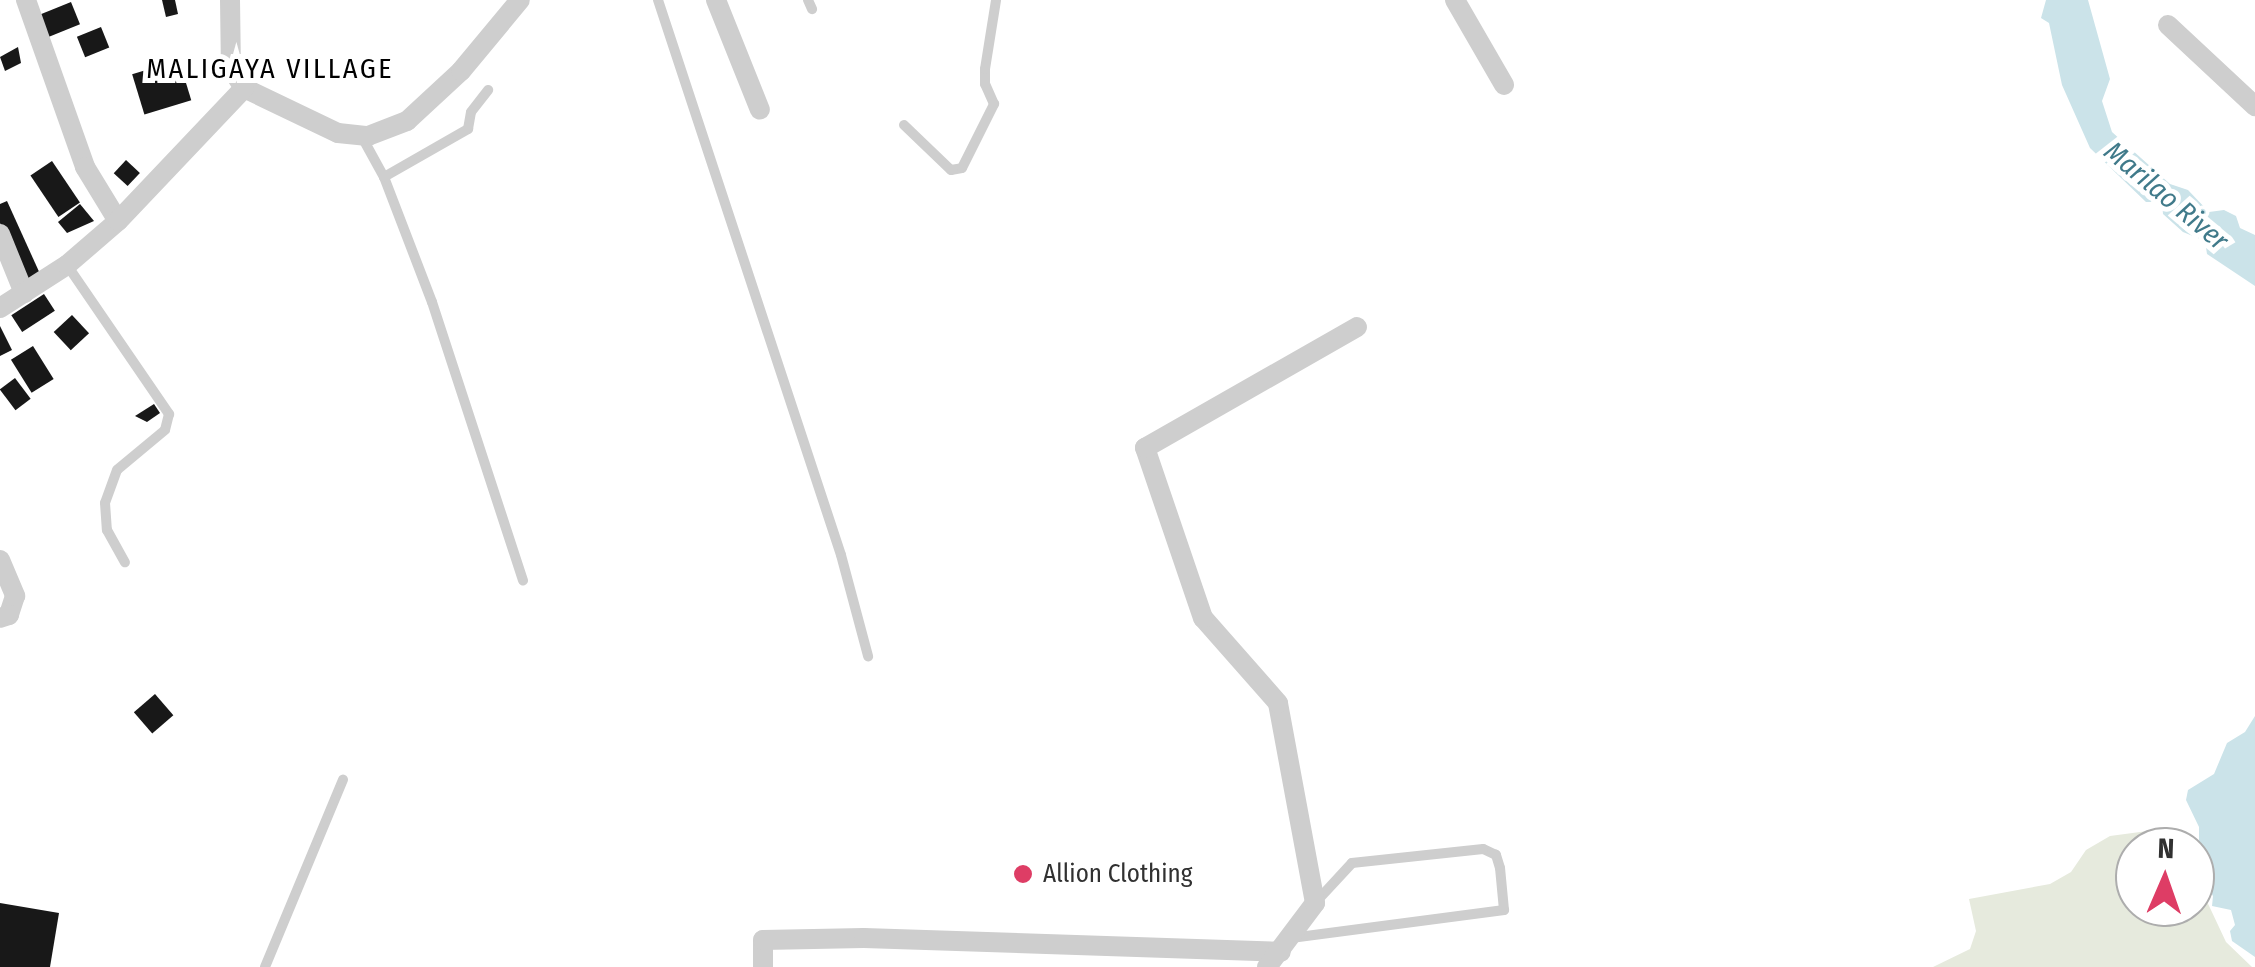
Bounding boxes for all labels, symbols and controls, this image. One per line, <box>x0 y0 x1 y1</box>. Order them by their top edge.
district label: MALIGAYA VILLAGE <box>146 52 394 86</box>
water label: Marilao River <box>2097 134 2235 258</box>
north arrow <box>2115 827 2215 927</box>
text: N <box>2157 832 2175 865</box>
place label: Allion Clothing <box>1043 859 1192 889</box>
marker: Allion Clothing <box>1012 863 1034 885</box>

